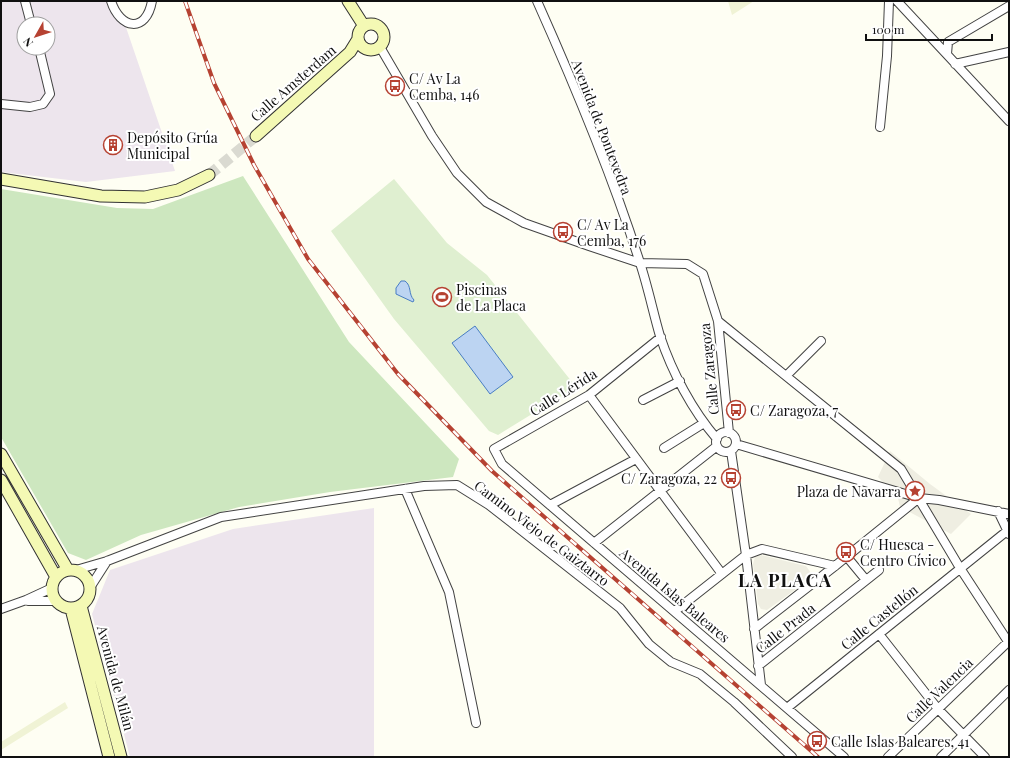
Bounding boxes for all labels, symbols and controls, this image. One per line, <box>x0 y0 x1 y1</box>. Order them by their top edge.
north arrow <box>16 16 56 56</box>
scale bar <box>866 16 992 42</box>
text: 100 m <box>872 21 905 37</box>
text: N <box>19 35 36 50</box>
street label: Calle Amsterdam <box>246 40 340 125</box>
street label: Avenida de Pontevedra <box>567 56 637 197</box>
place label: C/ Av La Cemba, 146 <box>409 69 479 104</box>
bus stop icon: C/ Av La Cemba, 146 <box>384 75 406 97</box>
place label: Depósito Grúa Municipal <box>127 128 218 163</box>
building icon: Depósito Grúa Municipal <box>102 134 124 156</box>
place label: C/ Av La Cemba, 176 <box>577 215 646 250</box>
bus stop icon: C/ Av La Cemba, 176 <box>552 221 574 243</box>
place label: Piscinas de La Placa <box>456 280 526 315</box>
sports icon: Piscinas de La Placa <box>431 286 453 308</box>
street label: Calle Zaragoza <box>695 322 723 416</box>
street label: Calle Lérida <box>526 364 600 420</box>
bus stop icon: C/ Zaragoza, 7 <box>725 399 747 421</box>
place label: C/ Zaragoza, 7 <box>750 401 839 420</box>
bus stop icon: C/ Zaragoza, 22 <box>720 467 742 489</box>
place label: C/ Zaragoza, 22 <box>621 469 717 488</box>
street label: Camino Viejo de Gaiztarro <box>471 476 614 590</box>
place icon: Plaza de Navarra <box>904 480 926 502</box>
place label: Plaza de Navarra <box>797 482 901 501</box>
place label: C/ Huesca - Centro Cívico <box>860 535 947 570</box>
bus stop icon: C/ Huesca - Centro Cívico <box>835 541 857 563</box>
street label: Avenida Islas Baleares <box>615 543 734 647</box>
district label: LA PLACA <box>738 568 832 592</box>
street label: Calle Castellón <box>837 580 922 654</box>
street label: Calle Prada <box>751 598 819 658</box>
street label: Avenida de Milán <box>93 622 139 733</box>
street label: Calle Valencia <box>901 653 977 727</box>
bus stop icon: Calle Islas Baleares, 41 <box>806 730 828 752</box>
place label: Calle Islas Baleares, 41 <box>831 732 970 751</box>

